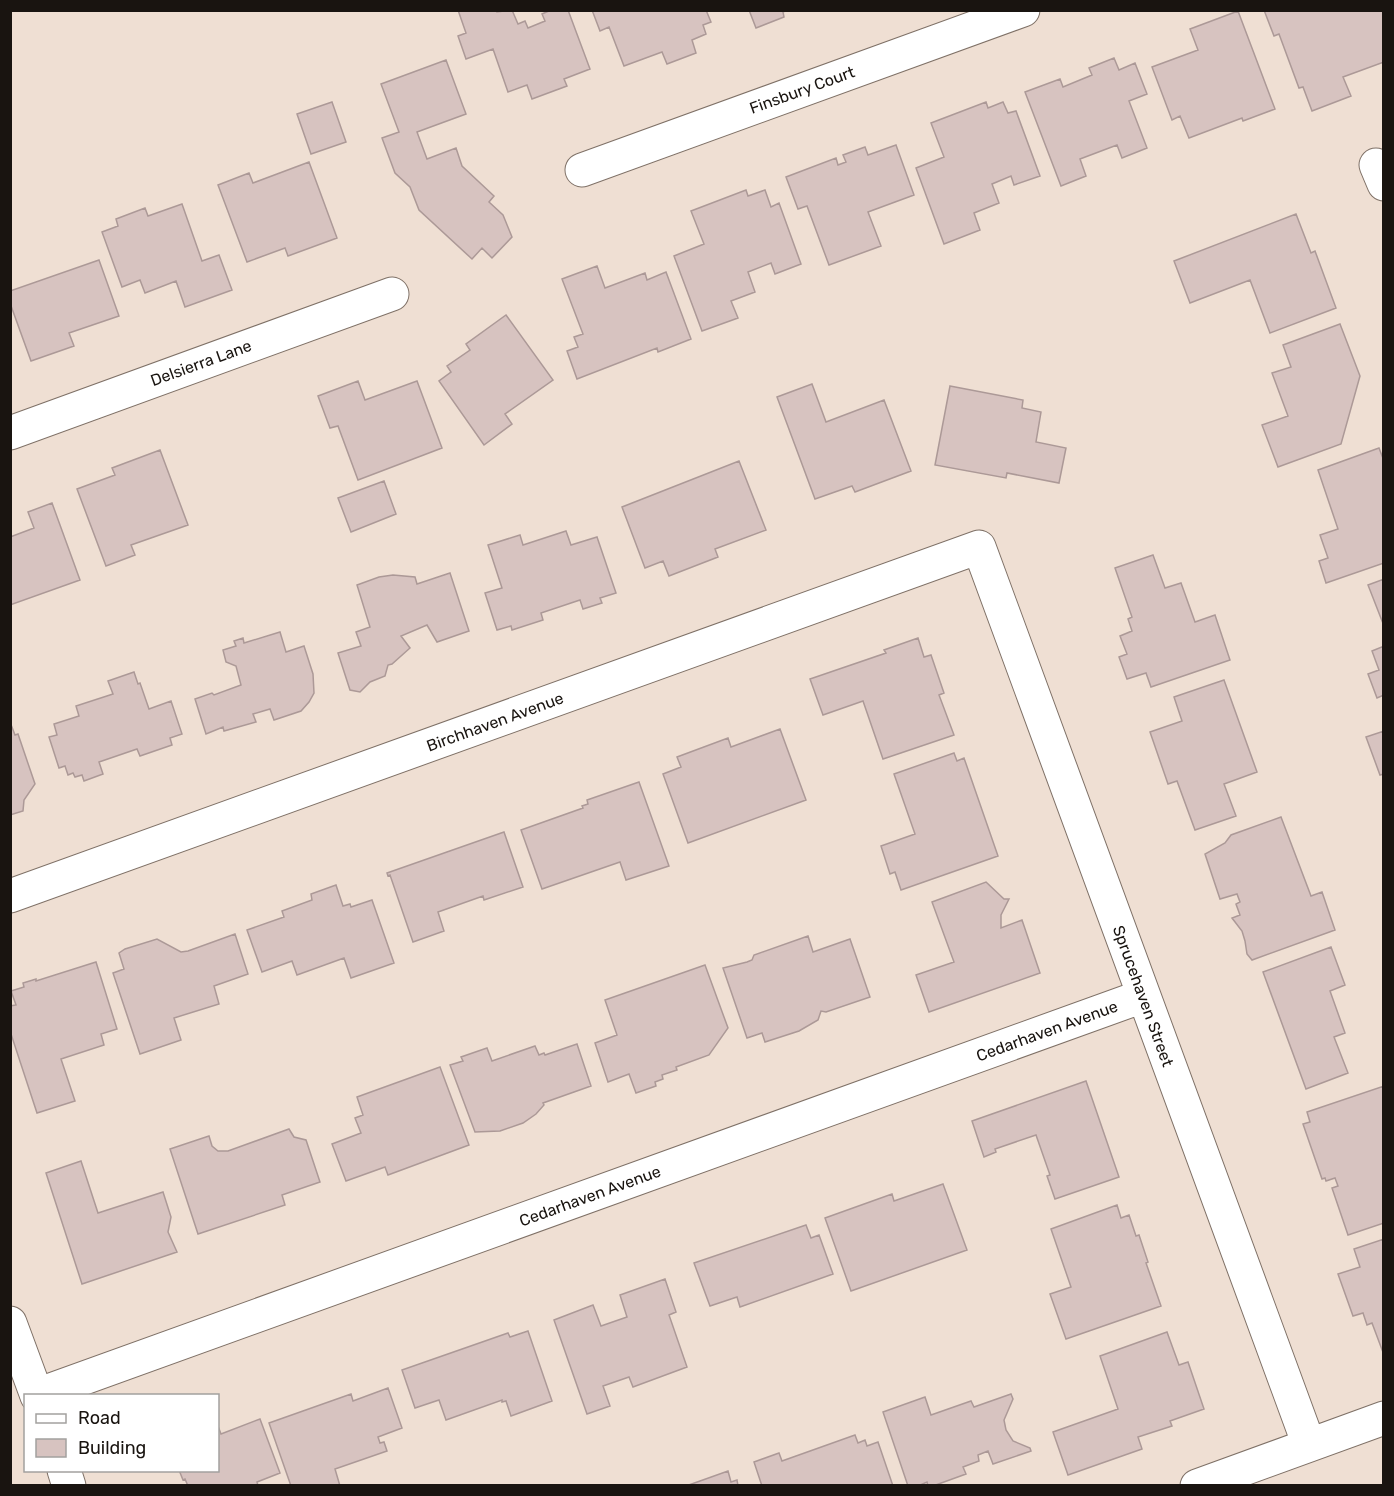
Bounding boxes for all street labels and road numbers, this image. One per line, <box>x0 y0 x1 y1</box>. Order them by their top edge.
street label: Finsbury Court <box>747 62 857 118</box>
street label: Delsierra Lane <box>148 336 254 390</box>
street label: Birchhaven Avenue <box>424 688 566 756</box>
street label: Sprucehaven Street <box>1109 923 1177 1069</box>
street label: Cedarhaven Avenue <box>974 997 1120 1065</box>
street label: Cedarhaven Avenue <box>517 1162 663 1230</box>

